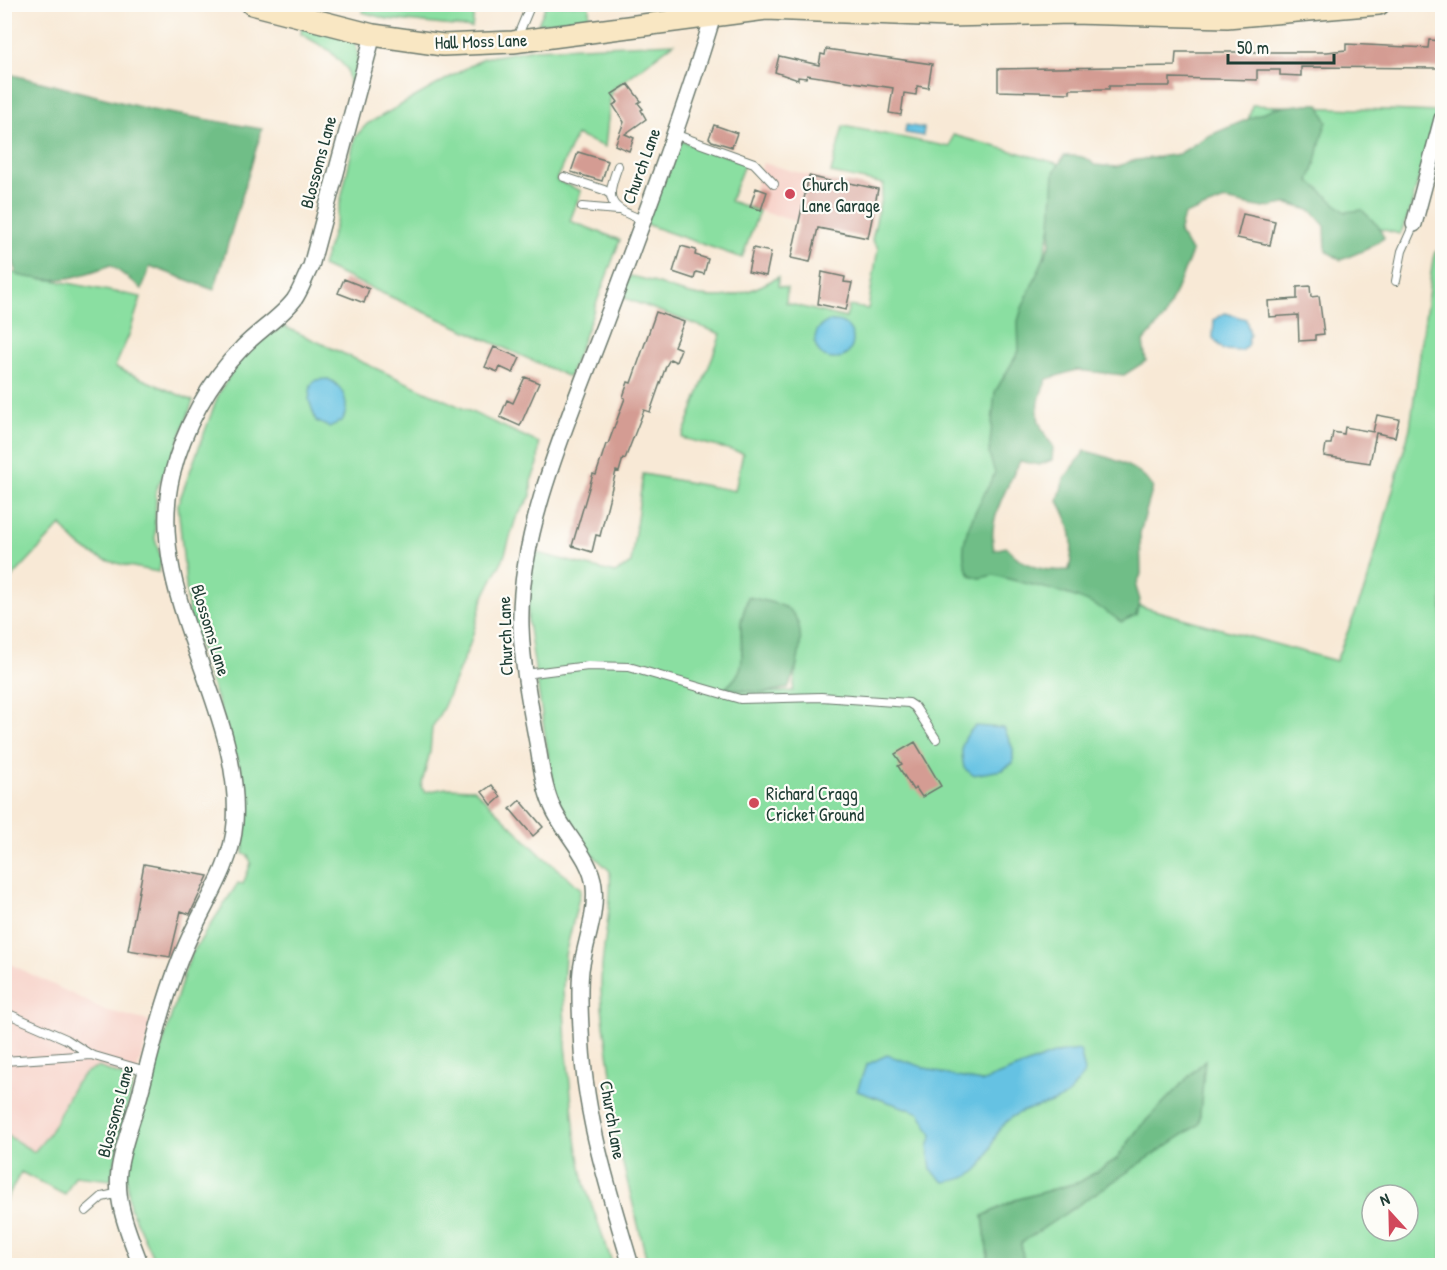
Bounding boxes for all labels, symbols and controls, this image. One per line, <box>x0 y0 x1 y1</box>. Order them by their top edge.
street label: Hall Moss Lane <box>434 27 528 55</box>
scale bar <box>1228 27 1334 65</box>
text: 50 m <box>1237 35 1269 60</box>
street label: Blossoms Lane <box>294 113 342 211</box>
street label: Church Lane <box>616 124 666 208</box>
place label: Church Lane Garage <box>802 172 880 218</box>
marker: Church Lane Garage <box>783 187 797 201</box>
street label: Blossoms Lane <box>185 581 237 679</box>
street label: Church Lane <box>491 596 519 676</box>
place label: Richard Cragg Cricket Ground <box>766 781 864 827</box>
marker: Richard Cragg Cricket Ground <box>747 796 761 810</box>
street label: Blossoms Lane <box>91 1062 139 1160</box>
street label: Church Lane <box>594 1079 632 1161</box>
north arrow <box>1360 1183 1420 1243</box>
text: N <box>1376 1187 1393 1211</box>

